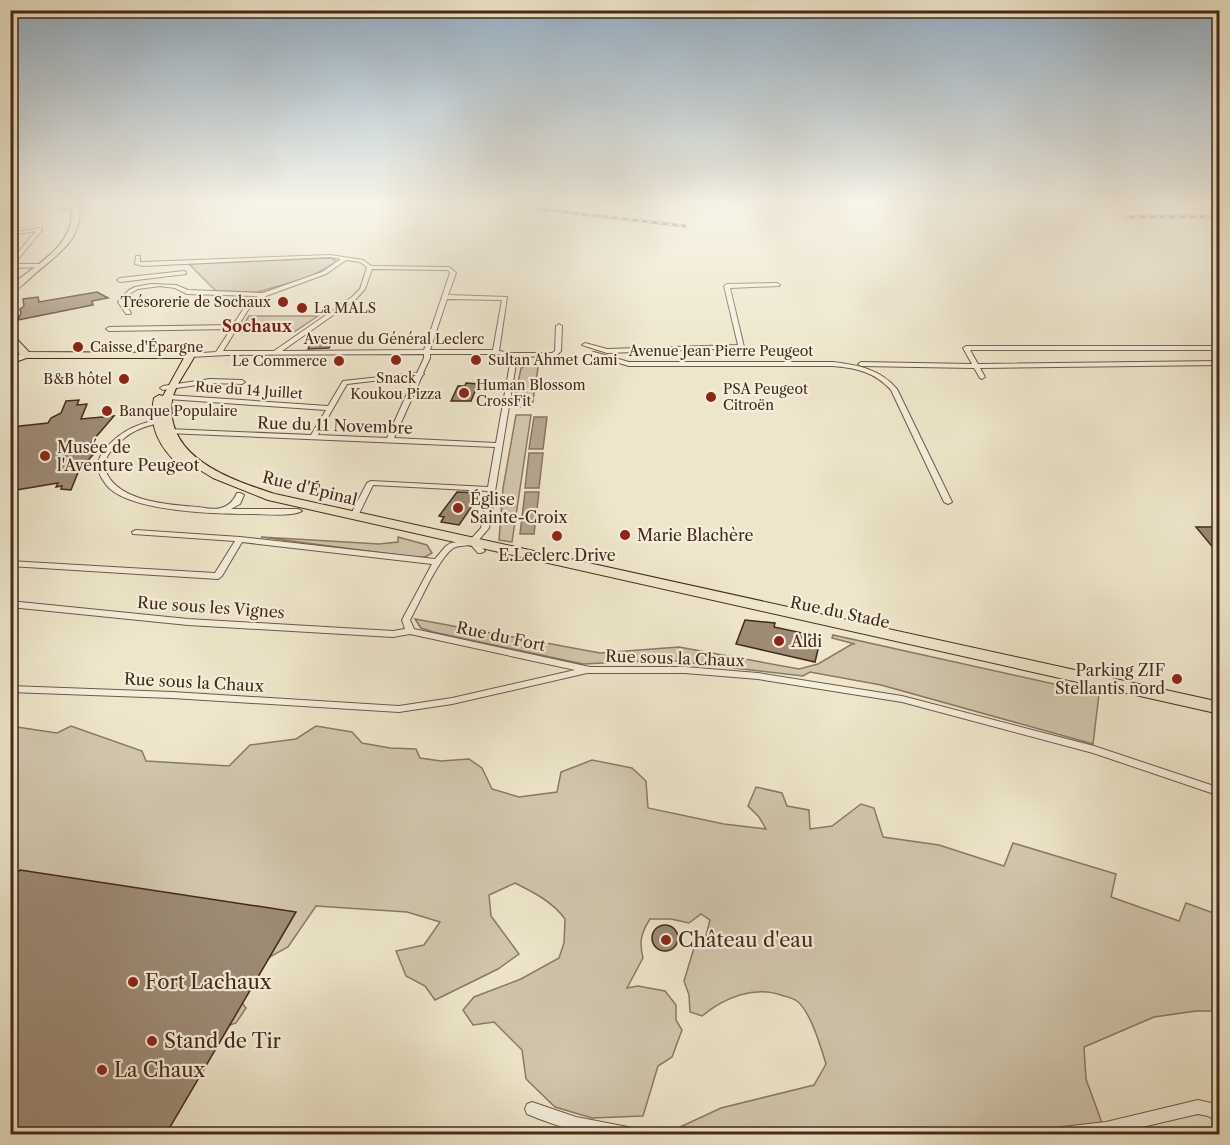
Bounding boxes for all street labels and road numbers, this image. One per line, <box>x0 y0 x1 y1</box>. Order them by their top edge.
street label: Avenue du Général Leclerc <box>303 330 484 348</box>
street label: Avenue Jean Pierre Peugeot <box>628 342 813 360</box>
street label: Rue du 14 Juillet <box>195 377 303 403</box>
street label: Rue du 11 Novembre <box>257 412 413 438</box>
street label: Rue d'Épinal <box>261 467 360 509</box>
street label: Rue sous les Vignes <box>137 592 285 622</box>
street label: Rue du Stade <box>789 592 892 632</box>
street label: Rue du Fort <box>455 617 548 655</box>
street label: Rue sous la Chaux <box>605 646 746 670</box>
street label: Rue sous la Chaux <box>124 668 265 696</box>

